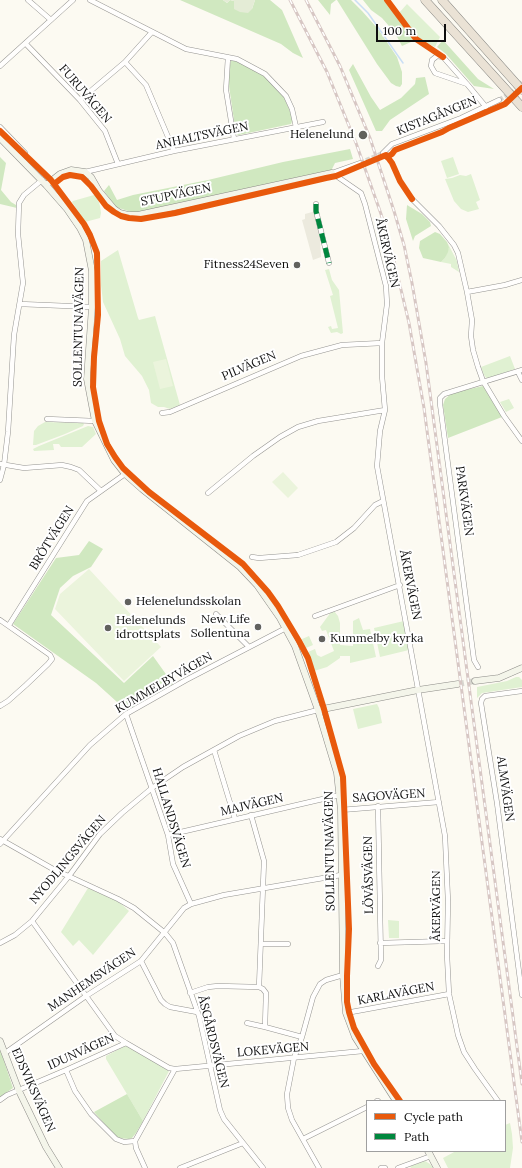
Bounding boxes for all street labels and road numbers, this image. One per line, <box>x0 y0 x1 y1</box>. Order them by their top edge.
street label: FURUVÄGEN <box>56 62 114 126</box>
street label: KISTAGÅNGEN <box>395 93 479 139</box>
street label: ANHALTSVÄGEN <box>154 119 250 153</box>
street label: STUPVÄGEN <box>140 181 212 209</box>
street label: ÅKERVÄGEN <box>372 217 402 289</box>
street label: SOLLENTUNAVÄGEN <box>71 267 87 387</box>
street label: PILVÄGEN <box>220 348 278 384</box>
street label: PARKVÄGEN <box>452 465 476 537</box>
street label: BRÖTVÄGEN <box>27 503 77 573</box>
street label: ÅKERVÄGEN <box>396 549 424 621</box>
street label: KUMMELBYVÄGEN <box>113 649 215 717</box>
street label: ALMVÄGEN <box>493 755 517 823</box>
street label: HALLANDSVÄGEN <box>149 766 193 870</box>
street label: SAGOVÄGEN <box>352 786 426 806</box>
street label: MAJVÄGEN <box>219 791 285 819</box>
street label: SOLLENTUNAVÄGEN <box>322 791 338 911</box>
street label: NYODLINGSVÄGEN <box>27 813 109 907</box>
street label: LÖVÅSVÄGEN <box>361 836 377 914</box>
street label: ÅKERVÄGEN <box>430 870 444 942</box>
street label: MANHEMSVÄGEN <box>45 945 139 1015</box>
street label: KARLAVÄGEN <box>356 979 436 1009</box>
street label: ÅSGÅRDSVÄGEN <box>195 994 231 1090</box>
street label: IDUNVÄGEN <box>45 1031 117 1073</box>
street label: LOKEVÄGEN <box>236 1040 310 1060</box>
street label: EDSVIKSVÄGEN <box>8 1046 58 1134</box>

